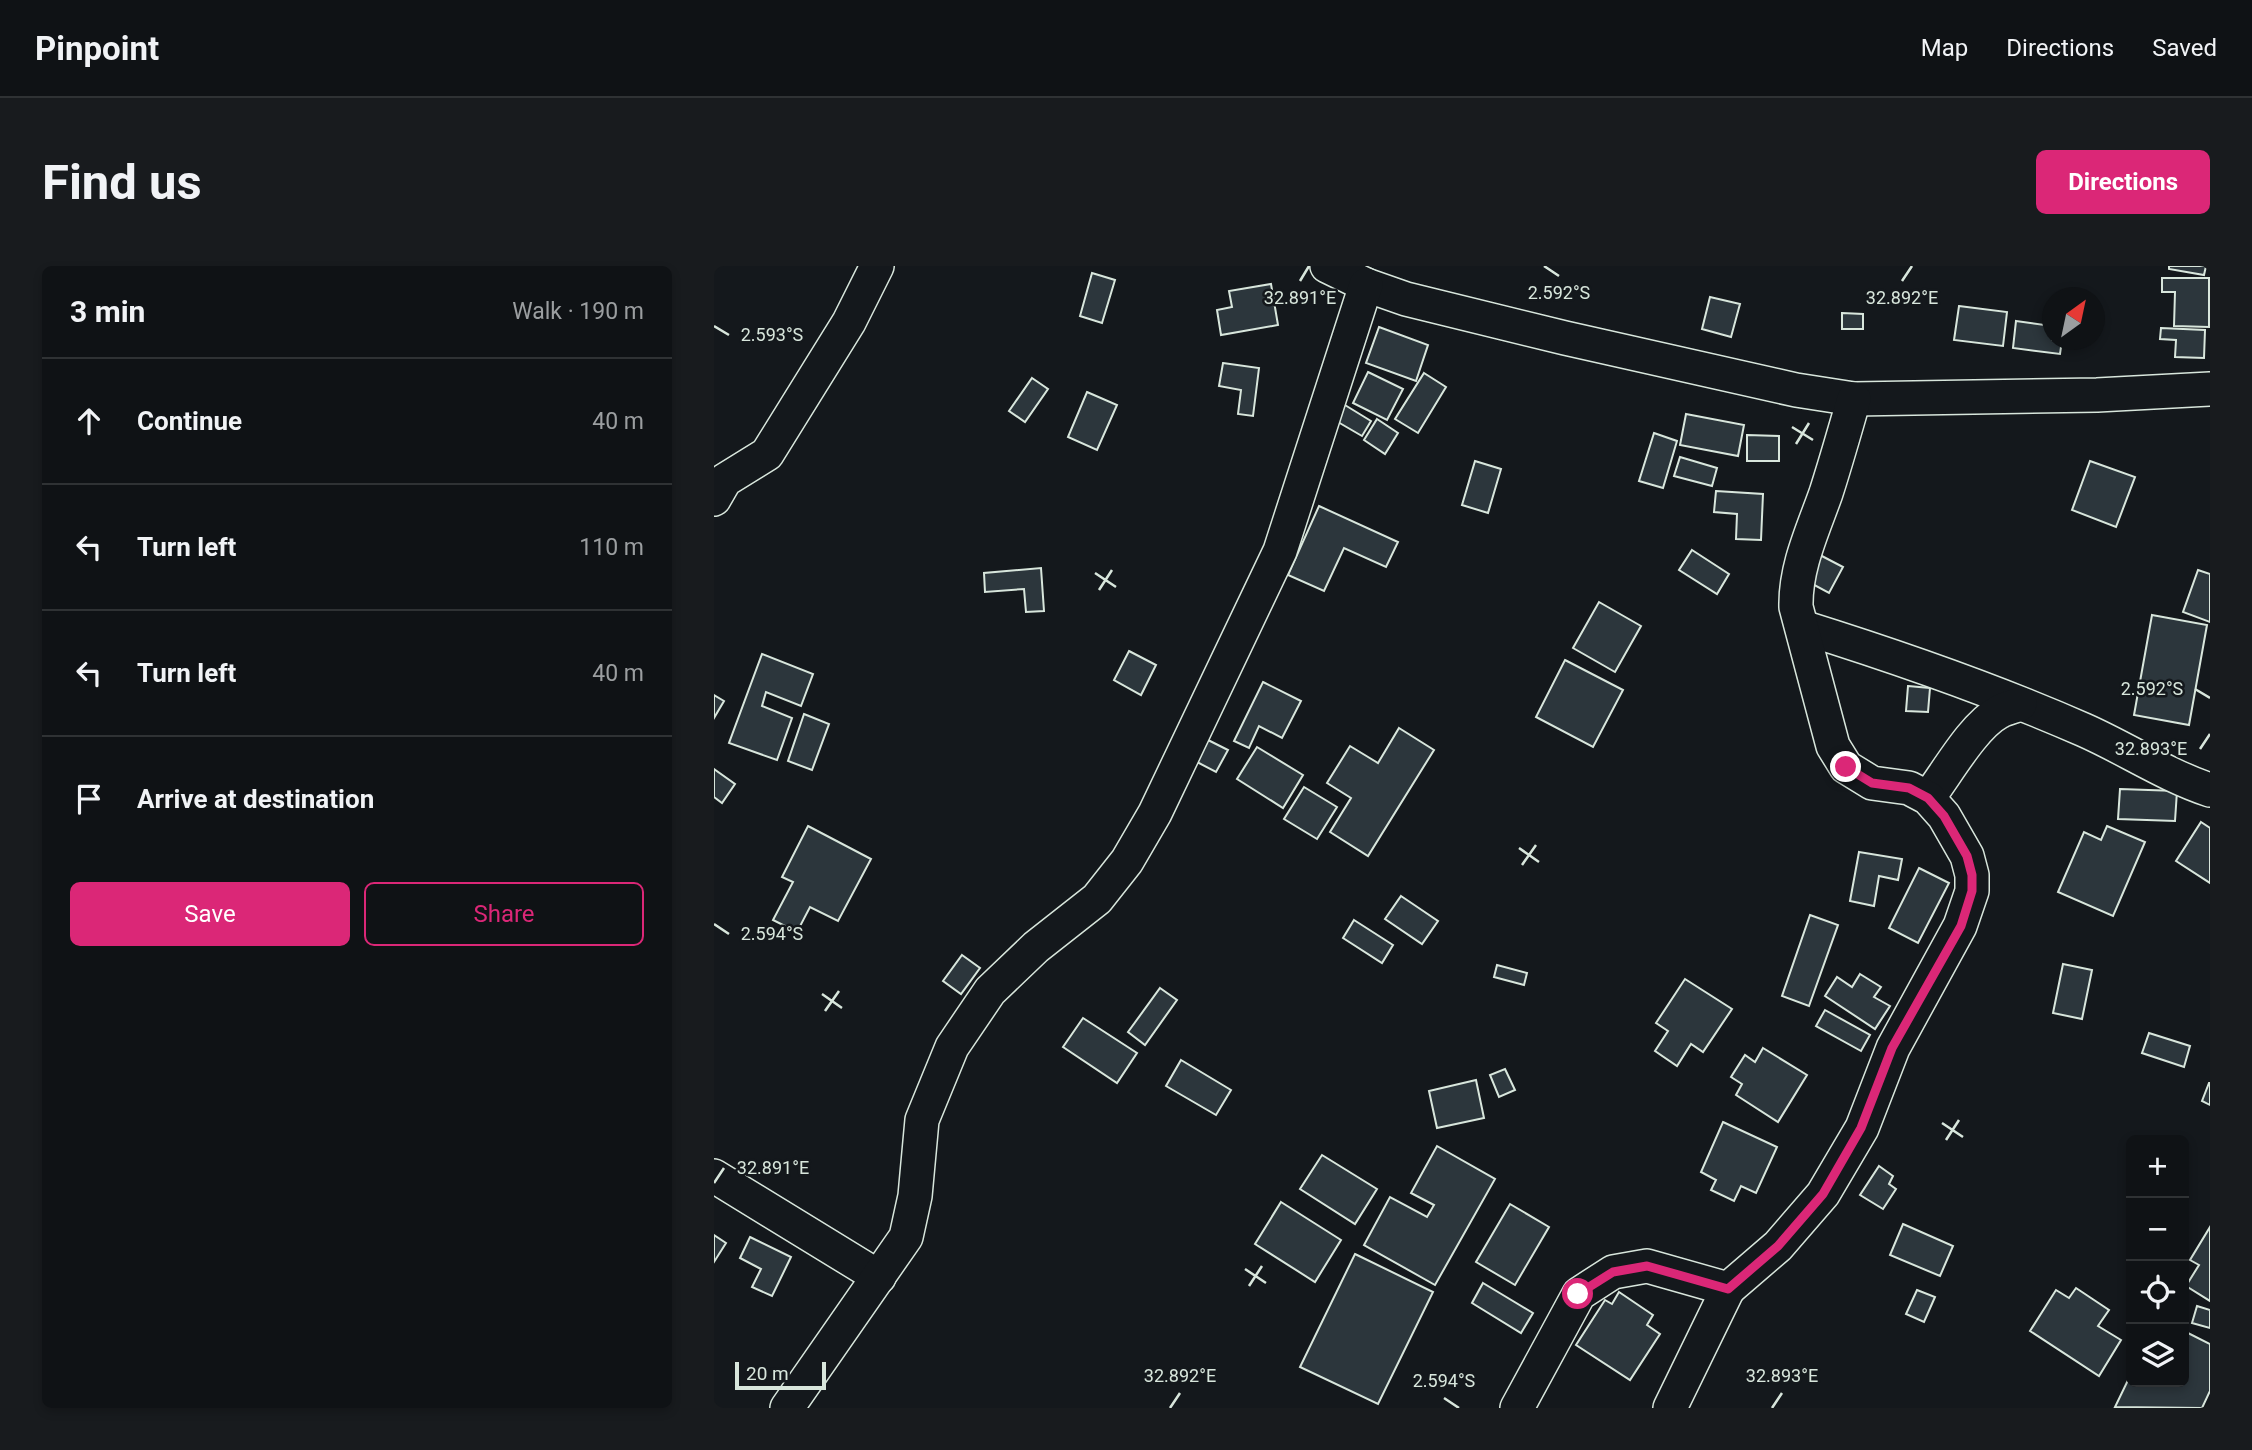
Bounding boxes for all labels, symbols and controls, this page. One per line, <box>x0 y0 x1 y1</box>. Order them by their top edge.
text: Pinpoint <box>35 29 159 68</box>
text: Map <box>1921 34 1968 62</box>
text: Directions <box>2006 34 2114 62</box>
text: Saved <box>2152 34 2217 62</box>
button: Directions <box>2036 150 2210 214</box>
text: Find us <box>42 154 202 211</box>
text: 2.592°S <box>1528 282 1591 303</box>
text: 32.891°E <box>1264 287 1336 308</box>
text: 32.892°E <box>1866 287 1938 308</box>
north arrow <box>2042 287 2105 350</box>
text: 3 min <box>70 294 145 329</box>
text: Walk · 190 m <box>512 298 644 325</box>
text: 2.593°S <box>741 324 804 345</box>
icon: ahead <box>70 402 108 440</box>
text: Continue <box>137 406 242 436</box>
text: 40 m <box>592 408 644 435</box>
icon: left <box>70 528 108 566</box>
text: Turn left <box>137 532 236 562</box>
text: 110 m <box>579 534 644 561</box>
icon: left <box>70 654 108 692</box>
text: Turn left <box>137 658 236 688</box>
text: 40 m <box>592 660 644 687</box>
text: 2.592°S <box>2121 678 2184 699</box>
text: 32.893°E <box>2115 738 2187 759</box>
route end <box>1830 751 1861 782</box>
icon: arrive <box>70 780 108 818</box>
text: Arrive at destination <box>137 784 374 814</box>
button: Save <box>70 882 350 946</box>
button: Share <box>364 882 644 946</box>
text: 2.594°S <box>741 923 804 944</box>
map controls <box>2126 1135 2189 1387</box>
button: + <box>2126 1135 2189 1198</box>
text: 32.891°E <box>737 1157 809 1178</box>
button: − <box>2126 1198 2189 1261</box>
button: locate <box>2126 1261 2189 1324</box>
route start <box>1562 1278 1593 1309</box>
button: layers <box>2126 1324 2189 1387</box>
scale bar <box>735 1359 826 1391</box>
text: 20 m <box>746 1362 789 1385</box>
text: 32.892°E <box>1144 1365 1216 1386</box>
text: 32.893°E <box>1746 1365 1818 1386</box>
text: 2.594°S <box>1413 1370 1476 1391</box>

